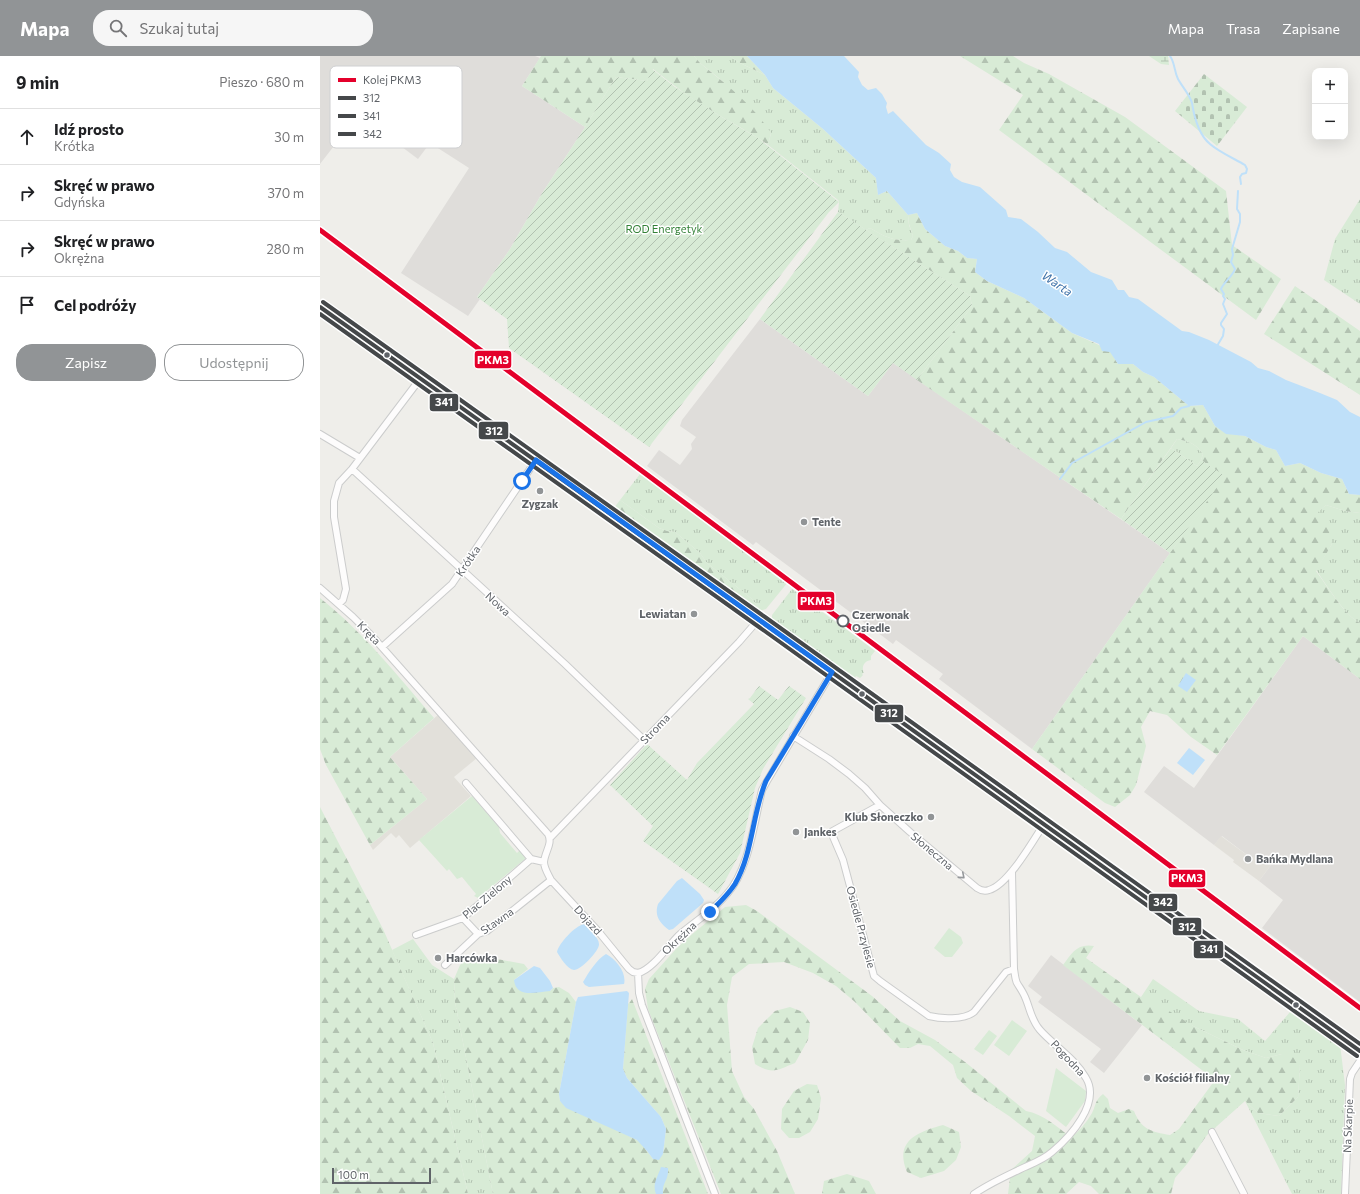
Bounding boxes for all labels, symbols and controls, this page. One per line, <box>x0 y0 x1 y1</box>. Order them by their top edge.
search box <box>93 10 373 46</box>
text: Mapa <box>20 17 69 40</box>
icon: search <box>107 17 129 39</box>
text: Szukaj tutaj <box>139 19 219 37</box>
text: Mapa <box>1168 20 1204 37</box>
text: Trasa <box>1226 20 1260 37</box>
text: Zapisane <box>1282 20 1340 37</box>
legend <box>330 66 462 148</box>
map controls <box>1312 68 1348 140</box>
button: + <box>1312 68 1348 104</box>
text: 9 min <box>16 72 59 93</box>
text: Kolej PKM3 <box>363 73 421 86</box>
text: Pieszo · 680 m <box>219 74 304 90</box>
text: 312 <box>363 91 380 104</box>
button: − <box>1312 104 1348 140</box>
text: 341 <box>363 109 380 122</box>
text: Idź prosto <box>54 120 124 138</box>
icon: ahead <box>16 126 38 148</box>
text: 342 <box>363 127 382 140</box>
text: 30 m <box>274 129 304 145</box>
text: Krótka <box>54 138 95 154</box>
text: Skręć w prawo <box>54 176 155 194</box>
icon: right <box>16 182 38 204</box>
text: 370 m <box>267 185 304 201</box>
text: Gdyńska <box>54 194 105 210</box>
park label: ROD Energetyk <box>625 222 703 235</box>
text: Skręć w prawo <box>54 232 155 250</box>
icon: right <box>16 238 38 260</box>
text: 280 m <box>267 241 304 257</box>
text: Okrężna <box>54 250 104 266</box>
water label: Warta <box>1040 268 1076 298</box>
icon: arrive <box>16 294 38 316</box>
text: Cel podróży <box>54 296 137 314</box>
button: Zapisz <box>16 344 156 381</box>
button: Udostępnij <box>164 344 304 381</box>
unlabelled marker <box>382 350 392 360</box>
line badge: PKM3 <box>474 350 512 369</box>
text: PKM3 <box>477 353 509 366</box>
line badge: 341 <box>429 393 459 412</box>
text: 341 <box>435 395 453 408</box>
line badge: 312 <box>478 421 509 440</box>
text: 312 <box>485 424 503 437</box>
route start <box>513 472 531 490</box>
marker: Zygzak <box>535 486 545 496</box>
place label: Zygzak <box>522 497 559 510</box>
place label: Tente <box>812 515 841 528</box>
marker: Tente <box>799 517 809 527</box>
street label: Krótka <box>453 543 483 579</box>
street label: Nowa <box>483 589 513 618</box>
line badge: PKM3 <box>797 591 835 611</box>
text: PKM3 <box>800 594 832 607</box>
place label: Lewiatan <box>639 607 686 620</box>
place label: Czerwonak Osiedle <box>852 608 910 634</box>
marker: Lewiatan <box>689 609 699 619</box>
marker: Czerwonak Osiedle <box>836 614 850 628</box>
street label: Kręta <box>355 618 384 647</box>
unlabelled marker <box>857 689 867 699</box>
line badge: 312 <box>874 704 904 723</box>
text: 312 <box>880 706 898 719</box>
street label: Stroma <box>637 711 672 746</box>
place label: Klub Słoneczko <box>845 810 923 823</box>
marker: Klub Słoneczko <box>926 812 936 822</box>
place label: Jankes <box>804 825 837 839</box>
marker: Jankes <box>791 827 801 837</box>
street label: Słoneczna <box>908 829 956 872</box>
place label: Bańka Mydlana <box>1256 852 1333 865</box>
marker: Bańka Mydlana <box>1243 854 1253 864</box>
line badge: PKM3 <box>1168 869 1206 888</box>
text: PKM3 <box>1171 871 1203 884</box>
street label: Plac Zielony <box>459 872 514 921</box>
one-way arrow <box>957 872 965 879</box>
street label: Osiedle Przylesie <box>844 884 879 969</box>
line badge: 342 <box>1148 893 1178 912</box>
text: 342 <box>1153 895 1173 908</box>
street label: Dojazd <box>572 902 605 937</box>
route end <box>701 903 719 921</box>
street label: Stawna <box>478 905 516 937</box>
line badge: 312 <box>1172 917 1202 936</box>
street label: Okrężna <box>659 918 699 957</box>
text: 312 <box>1178 920 1196 933</box>
line badge: 341 <box>1193 940 1224 959</box>
text: 341 <box>1200 942 1218 955</box>
place label: Harcówka <box>446 951 498 964</box>
marker: Harcówka <box>433 953 443 963</box>
unlabelled marker <box>1291 1000 1301 1010</box>
street label: Pogodna <box>1049 1037 1088 1078</box>
place label: Kościół filialny <box>1155 1071 1229 1084</box>
marker: Kościół filialny <box>1142 1073 1152 1083</box>
street label: Na Skarpie <box>1340 1099 1355 1153</box>
scale bar <box>332 1166 431 1185</box>
text: 100 m <box>338 1168 369 1181</box>

